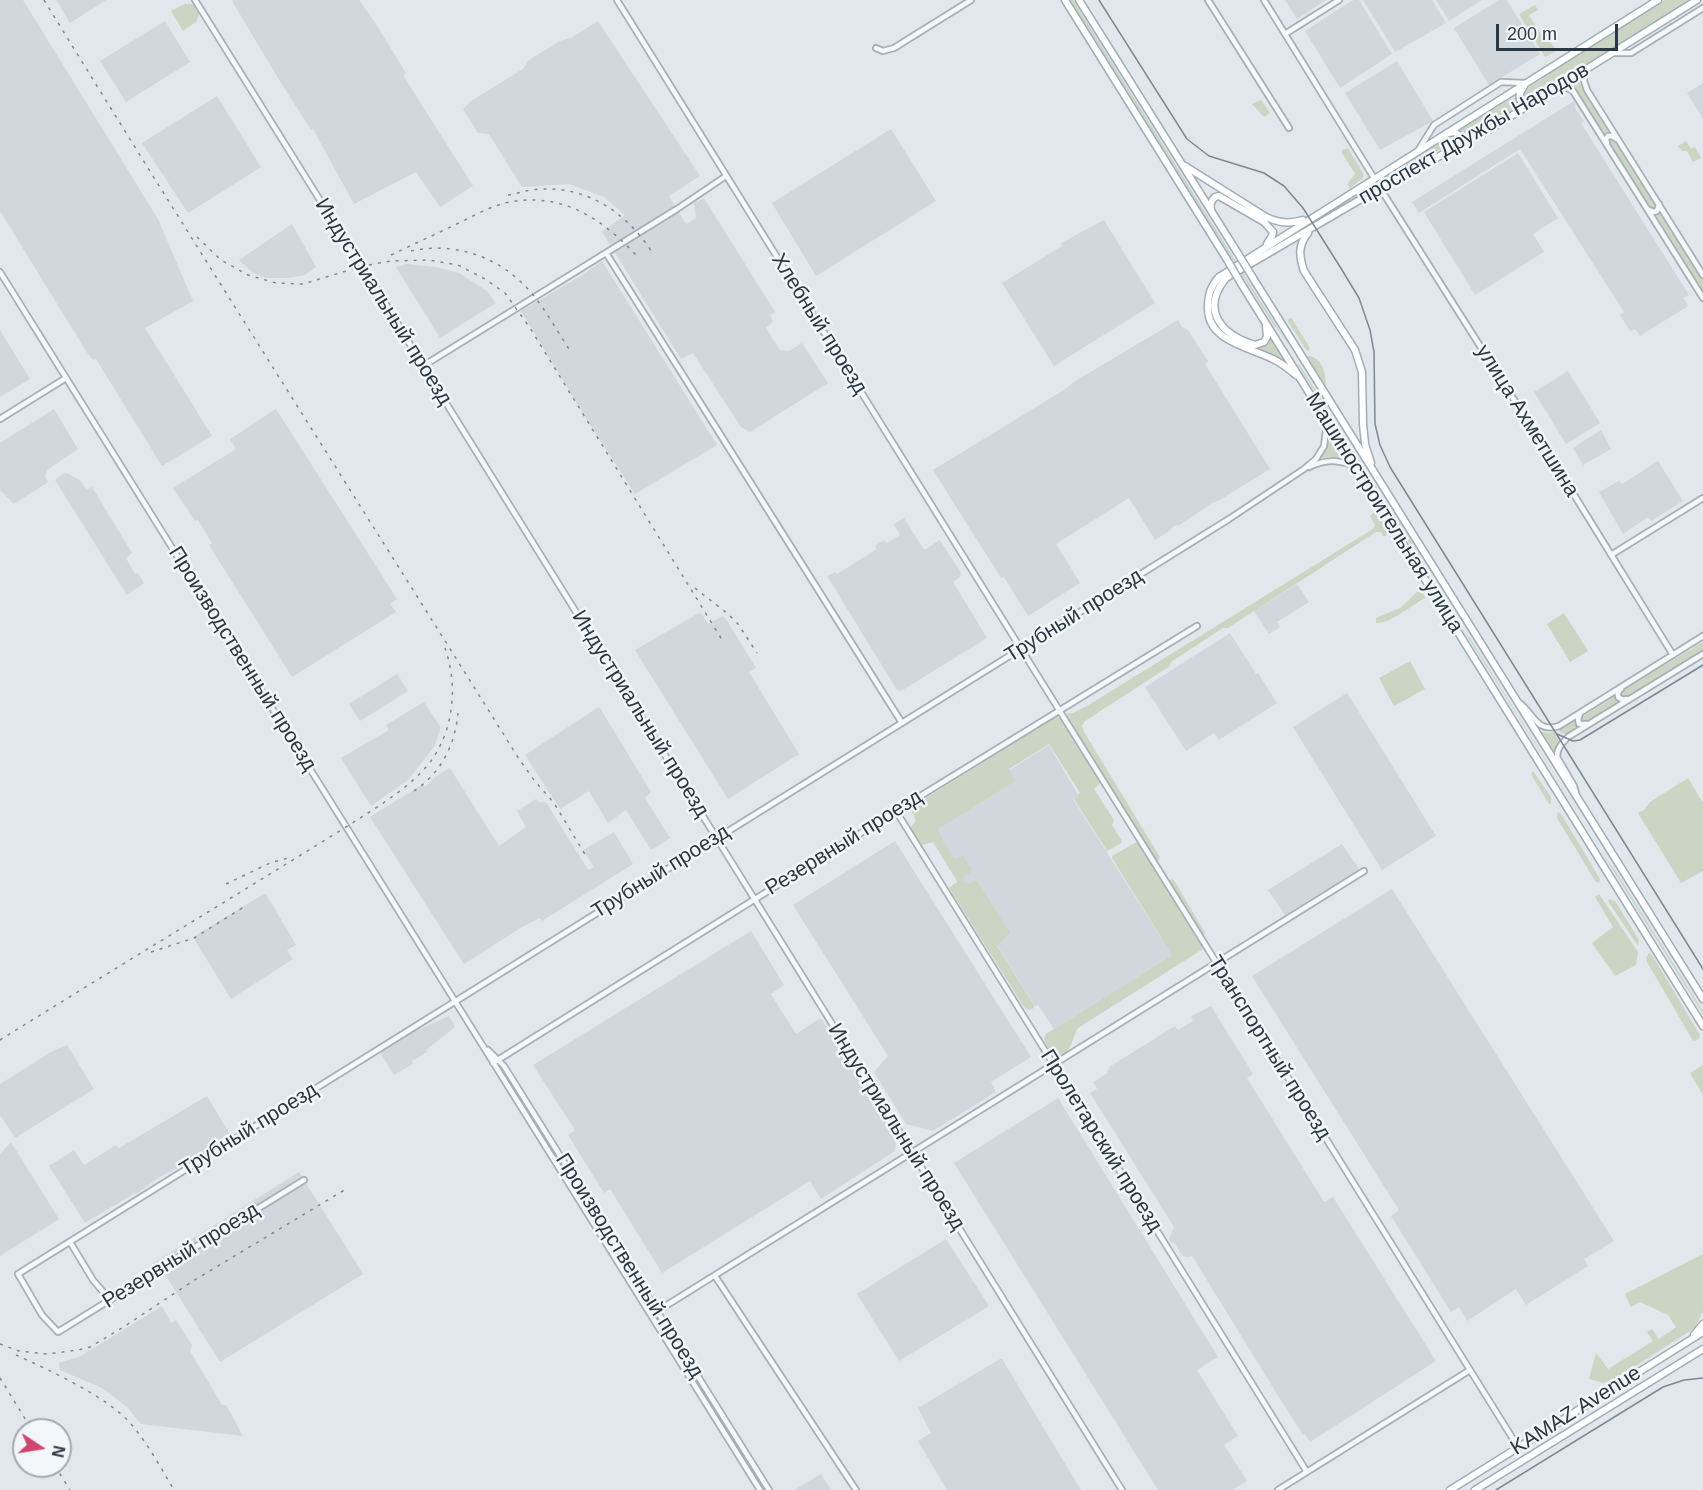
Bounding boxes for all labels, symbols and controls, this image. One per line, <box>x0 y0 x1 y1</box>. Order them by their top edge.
scale bar <box>1499 12 1620 50</box>
text: 200 m <box>1507 24 1557 44</box>
street label: проспект Дружбы Народов <box>1354 58 1594 210</box>
street label: Индустриальный проезд <box>309 194 457 410</box>
street label: Хлебный проезд <box>766 249 872 399</box>
street label: улица Ахметшина <box>1470 340 1584 502</box>
street label: Машиностроительная улица <box>1300 388 1468 638</box>
street label: Производственный проезд <box>162 542 322 776</box>
street label: Трубный проезд <box>1001 564 1147 668</box>
street label: Индустриальный проезд <box>566 606 714 822</box>
street label: Резервный проезд <box>761 785 927 901</box>
street label: Трубный проезд <box>588 820 734 924</box>
street label: Транспортный проезд <box>1202 951 1336 1145</box>
street label: Индустриальный проезд <box>822 1019 970 1235</box>
street label: Пролетарский проезд <box>1035 1045 1167 1237</box>
street label: Трубный проезд <box>176 1078 322 1182</box>
street label: Производственный проезд <box>549 1149 709 1383</box>
street label: Резервный проезд <box>98 1198 264 1314</box>
street label: KAMAZ Avenue <box>1506 1361 1646 1461</box>
north arrow <box>12 1418 72 1478</box>
text: N <box>49 1444 68 1459</box>

